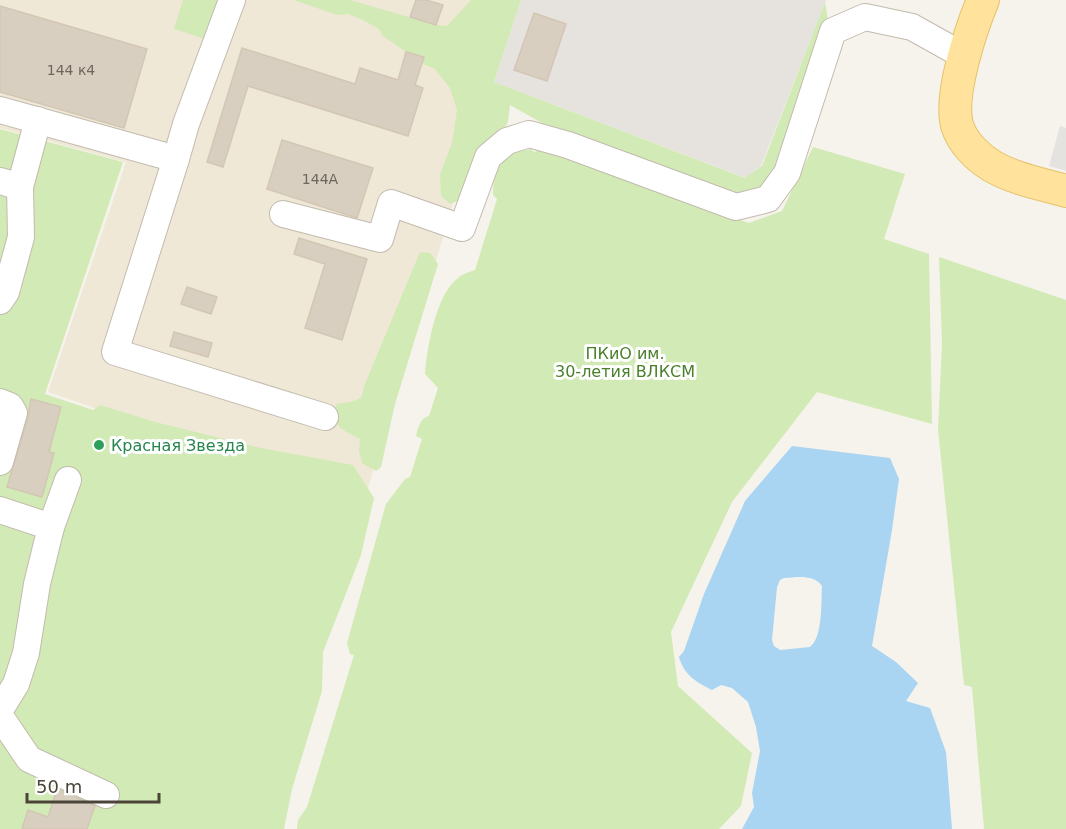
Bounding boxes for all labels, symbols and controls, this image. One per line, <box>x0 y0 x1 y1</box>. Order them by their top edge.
house number: 144 к4 <box>47 62 95 78</box>
house number: 144А <box>302 171 339 187</box>
park label: ПКиО им. 30-летия ВЛКСМ <box>555 344 695 381</box>
place label: Красная Звезда <box>111 436 245 455</box>
marker: Красная Звезда <box>92 438 106 452</box>
scale bar <box>27 766 159 804</box>
text: 50 m <box>36 776 82 797</box>

